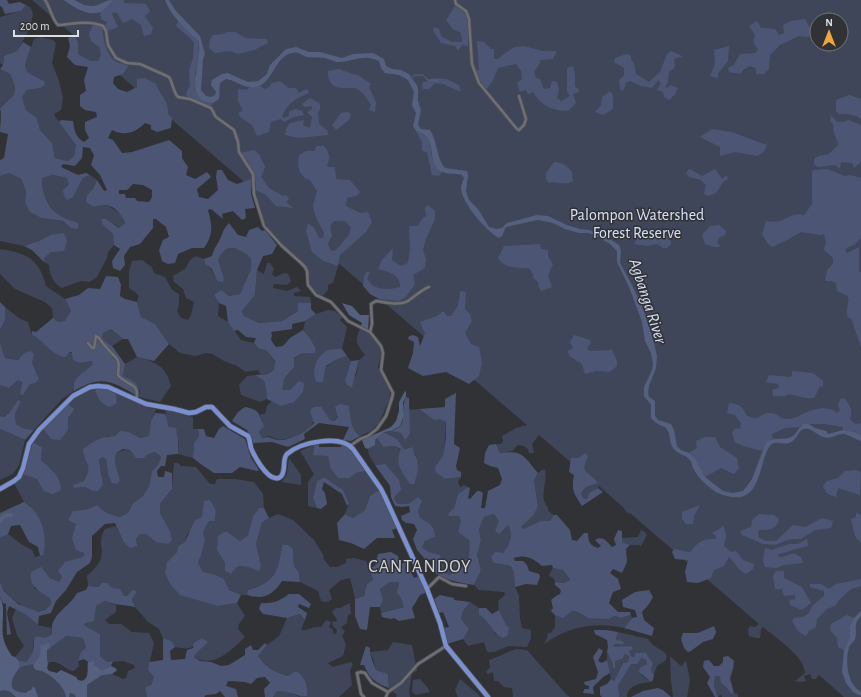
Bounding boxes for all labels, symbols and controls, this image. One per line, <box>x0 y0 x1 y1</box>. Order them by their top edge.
scale bar <box>14 12 78 38</box>
north arrow <box>809 12 849 52</box>
text: N <box>825 17 833 28</box>
text: 200 m <box>20 20 50 32</box>
park label: Palompon Watershed Forest Reserve <box>570 207 704 241</box>
water label: Agbanga River <box>626 255 670 346</box>
district label: CANTANDOY <box>368 558 472 576</box>

